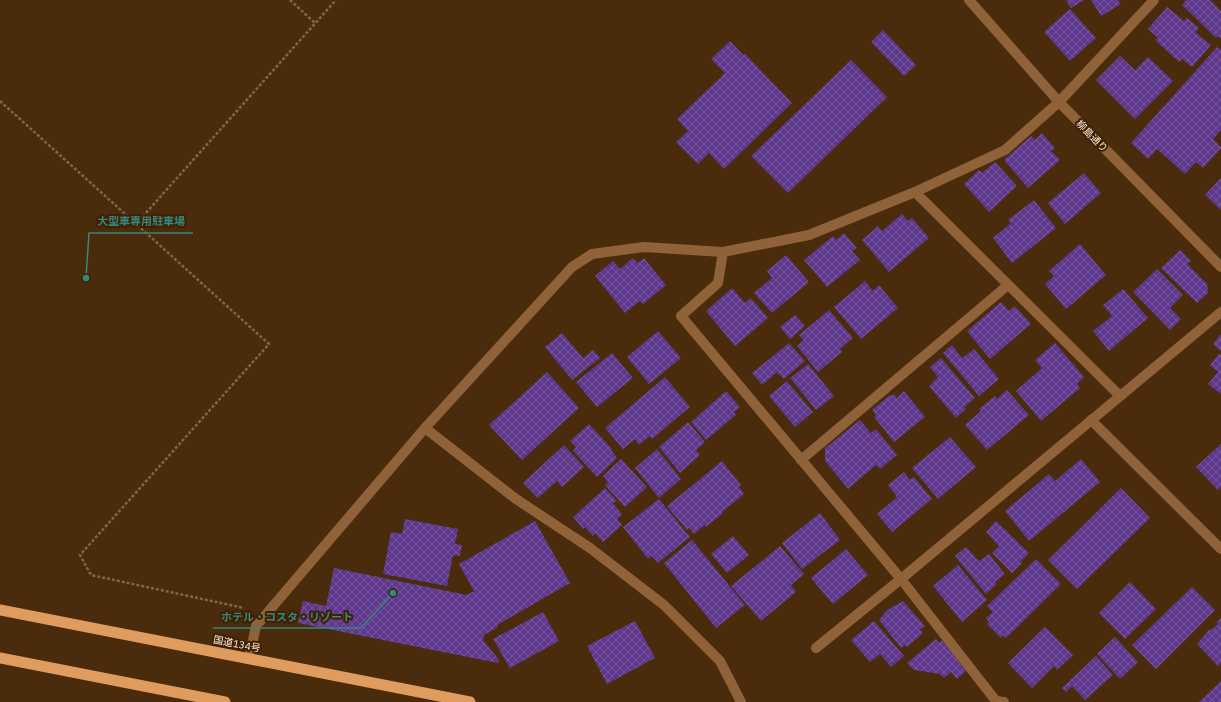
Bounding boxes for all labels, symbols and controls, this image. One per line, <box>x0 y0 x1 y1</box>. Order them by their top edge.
street label: 柳島通り <box>1073 117 1111 155</box>
callout: 大型車専用駐車場 <box>89 210 193 233</box>
text: 大型車専用駐車場 <box>97 214 185 228</box>
callout: ホテル・コスタ・リゾート <box>213 605 361 628</box>
text: ホテル・コスタ・リゾート <box>221 610 353 624</box>
street label: 国道134号 <box>212 633 262 655</box>

